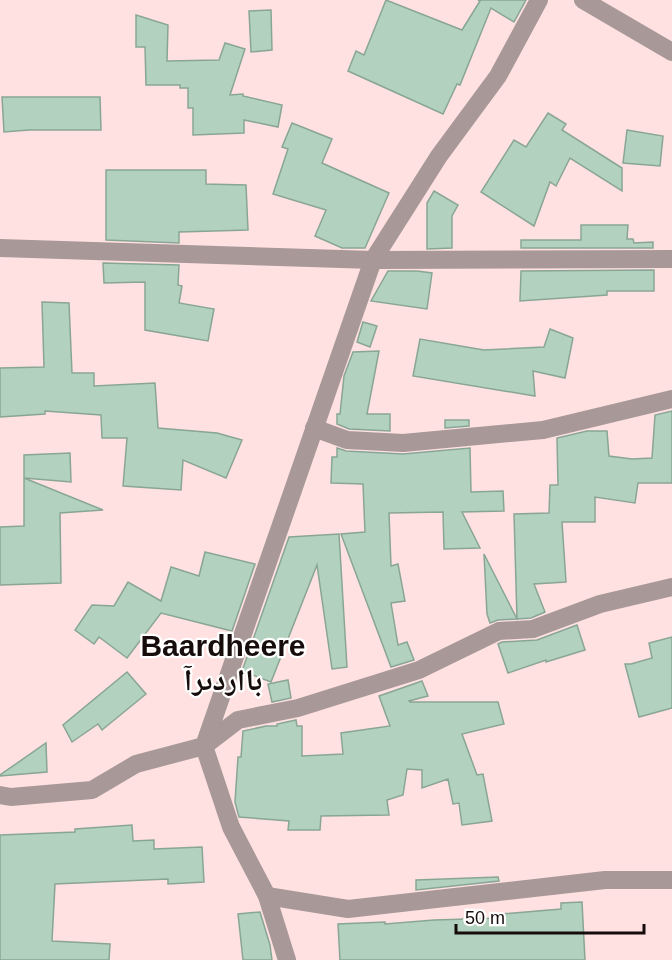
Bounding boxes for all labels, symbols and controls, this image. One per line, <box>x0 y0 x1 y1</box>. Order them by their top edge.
district label: Baardheere بااردىرآ <box>140 629 306 697</box>
scale bar <box>456 897 644 935</box>
text: 50 m <box>465 908 505 928</box>

